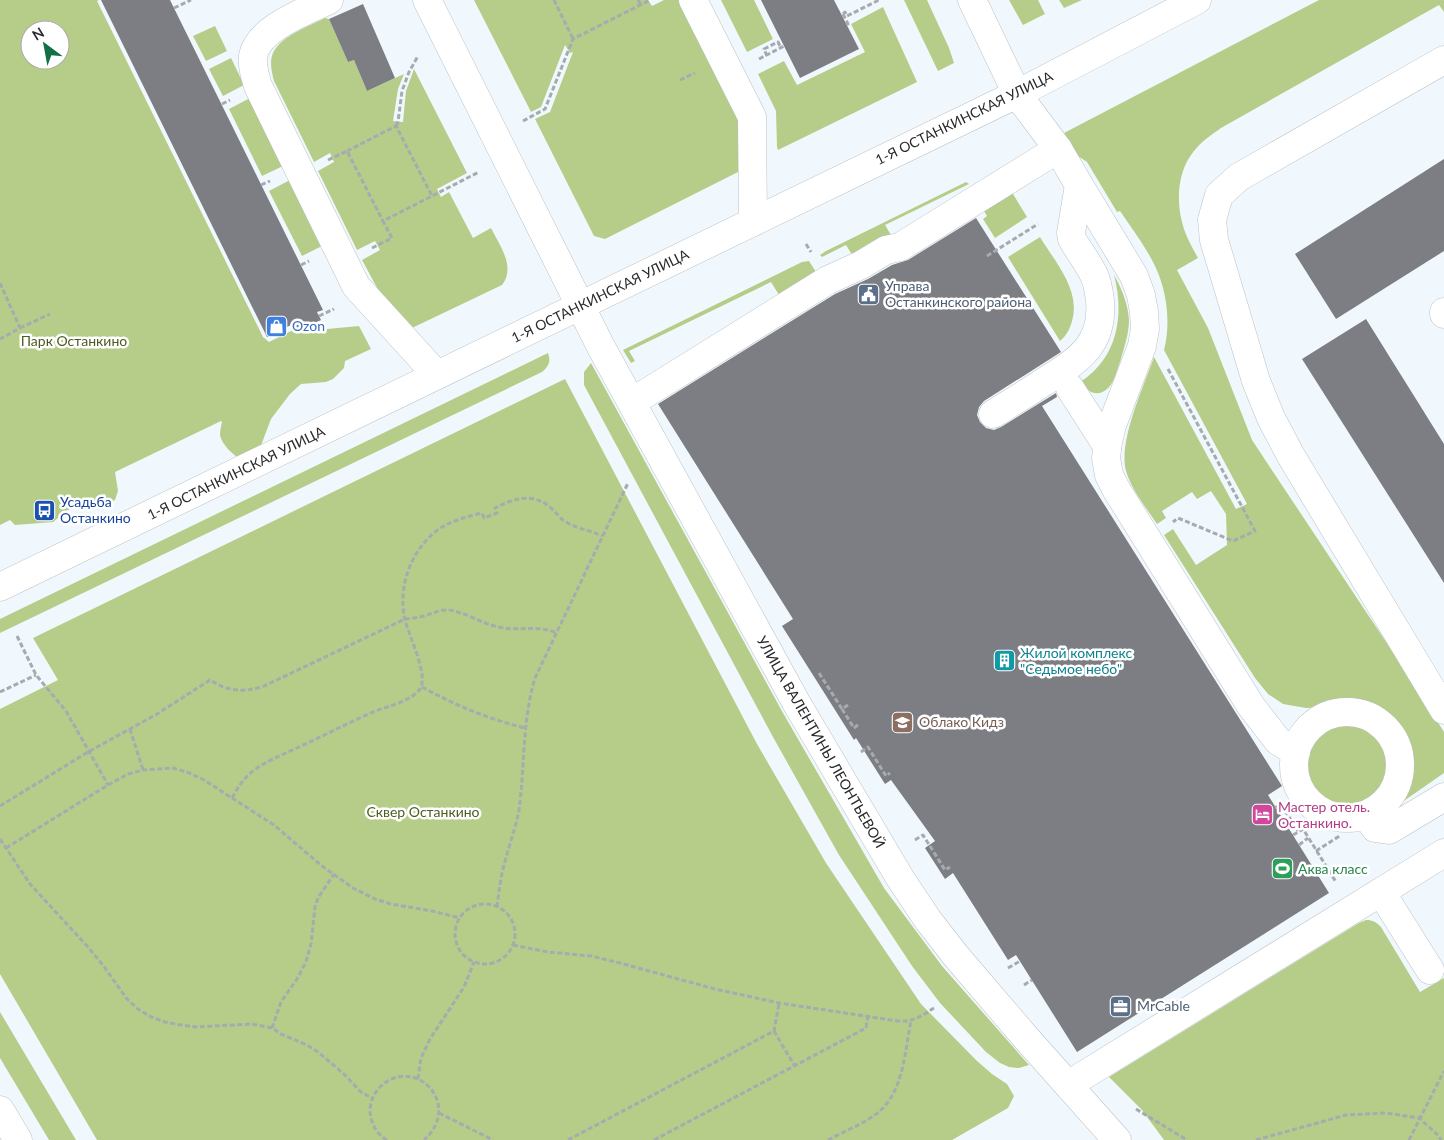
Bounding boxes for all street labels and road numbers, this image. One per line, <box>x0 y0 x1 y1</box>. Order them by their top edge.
street label: 1-Я ОСТАНКИНСКАЯ УЛИЦА <box>872 67 1056 168</box>
street label: 1-Я ОСТАНКИНСКАЯ УЛИЦА <box>508 245 692 346</box>
street label: 1-Я ОСТАНКИНСКАЯ УЛИЦА <box>144 422 328 523</box>
street label: УЛИЦА ВАЛЕНТИНЫ ЛЕОНТЬЕВОЙ <box>754 633 889 851</box>

